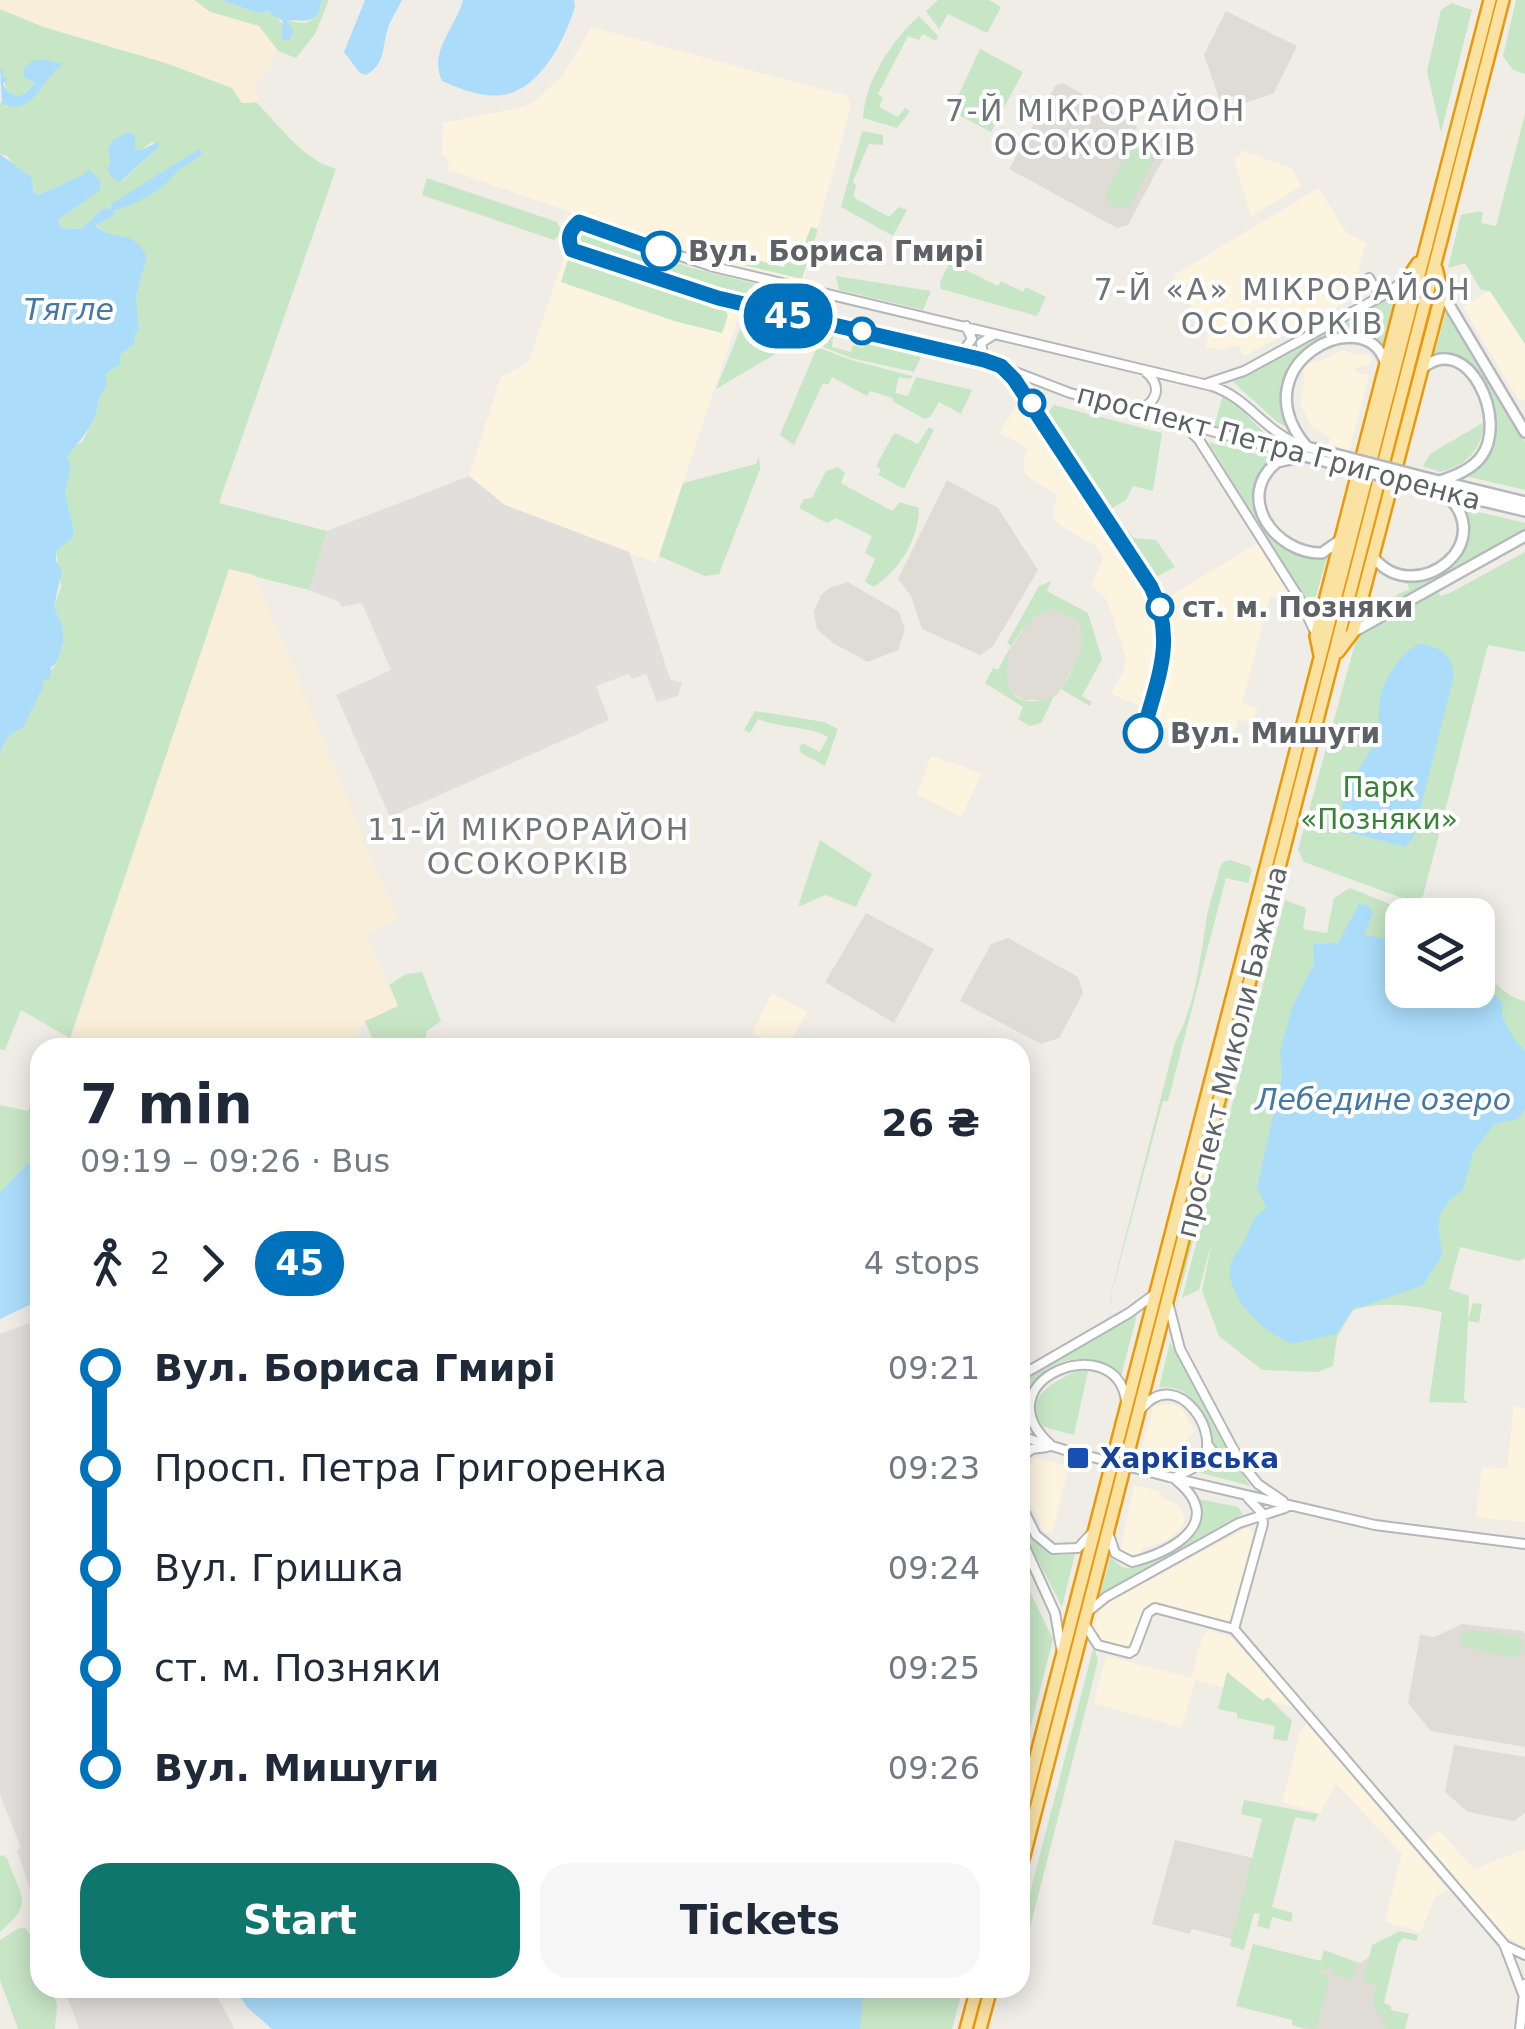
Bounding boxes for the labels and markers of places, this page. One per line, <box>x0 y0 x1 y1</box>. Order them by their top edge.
marker: Вул. Бориса Гмирі <box>642 232 680 270</box>
place label: Вул. Бориса Гмирі <box>688 235 984 268</box>
unlabelled marker <box>849 318 875 344</box>
unlabelled marker <box>1019 390 1045 416</box>
place label: ст. м. Позняки <box>1182 591 1413 624</box>
marker: ст. м. Позняки <box>1147 594 1173 620</box>
marker: Вул. Мишуги <box>1124 714 1162 752</box>
place label: Вул. Мишуги <box>1170 717 1380 750</box>
place label: Харківська <box>1100 1442 1279 1475</box>
marker: Харківська <box>1065 1445 1091 1471</box>

